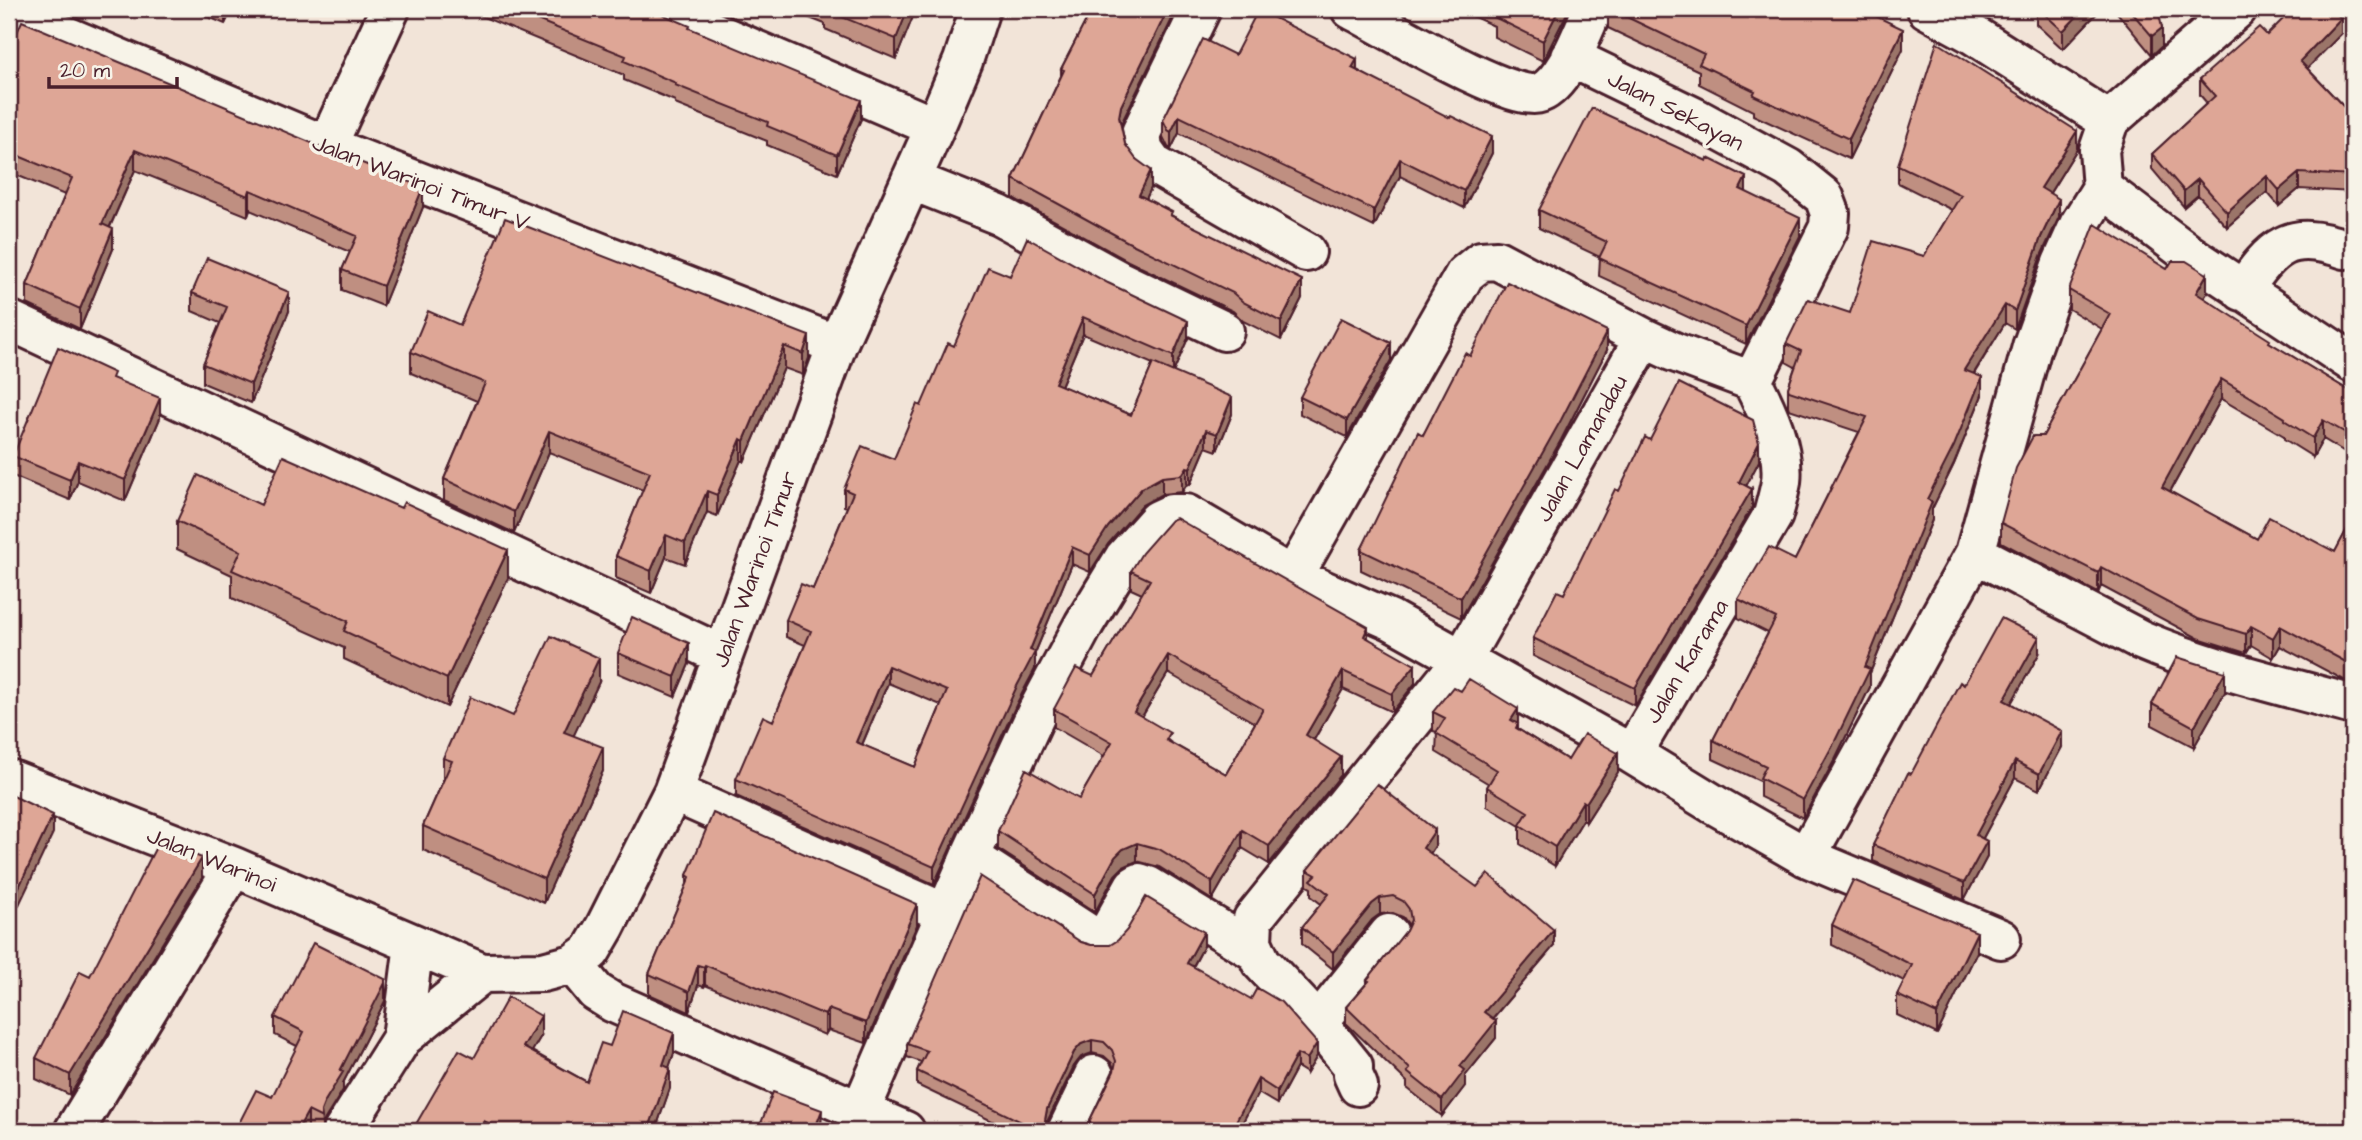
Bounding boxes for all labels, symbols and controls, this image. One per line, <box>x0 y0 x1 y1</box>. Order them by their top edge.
scale bar <box>49 46 177 90</box>
text: 20 m <box>60 56 111 85</box>
street label: Jalan Sekayan <box>1602 63 1749 160</box>
street label: Jalan Warinoi Timur V <box>307 127 534 239</box>
street label: Jalan Lamandau <box>1528 369 1636 528</box>
street label: Jalan Warinoi Timur <box>705 467 805 672</box>
street label: Jalan Karama <box>1637 593 1737 730</box>
street label: Jalan Warinoi <box>142 819 282 901</box>

